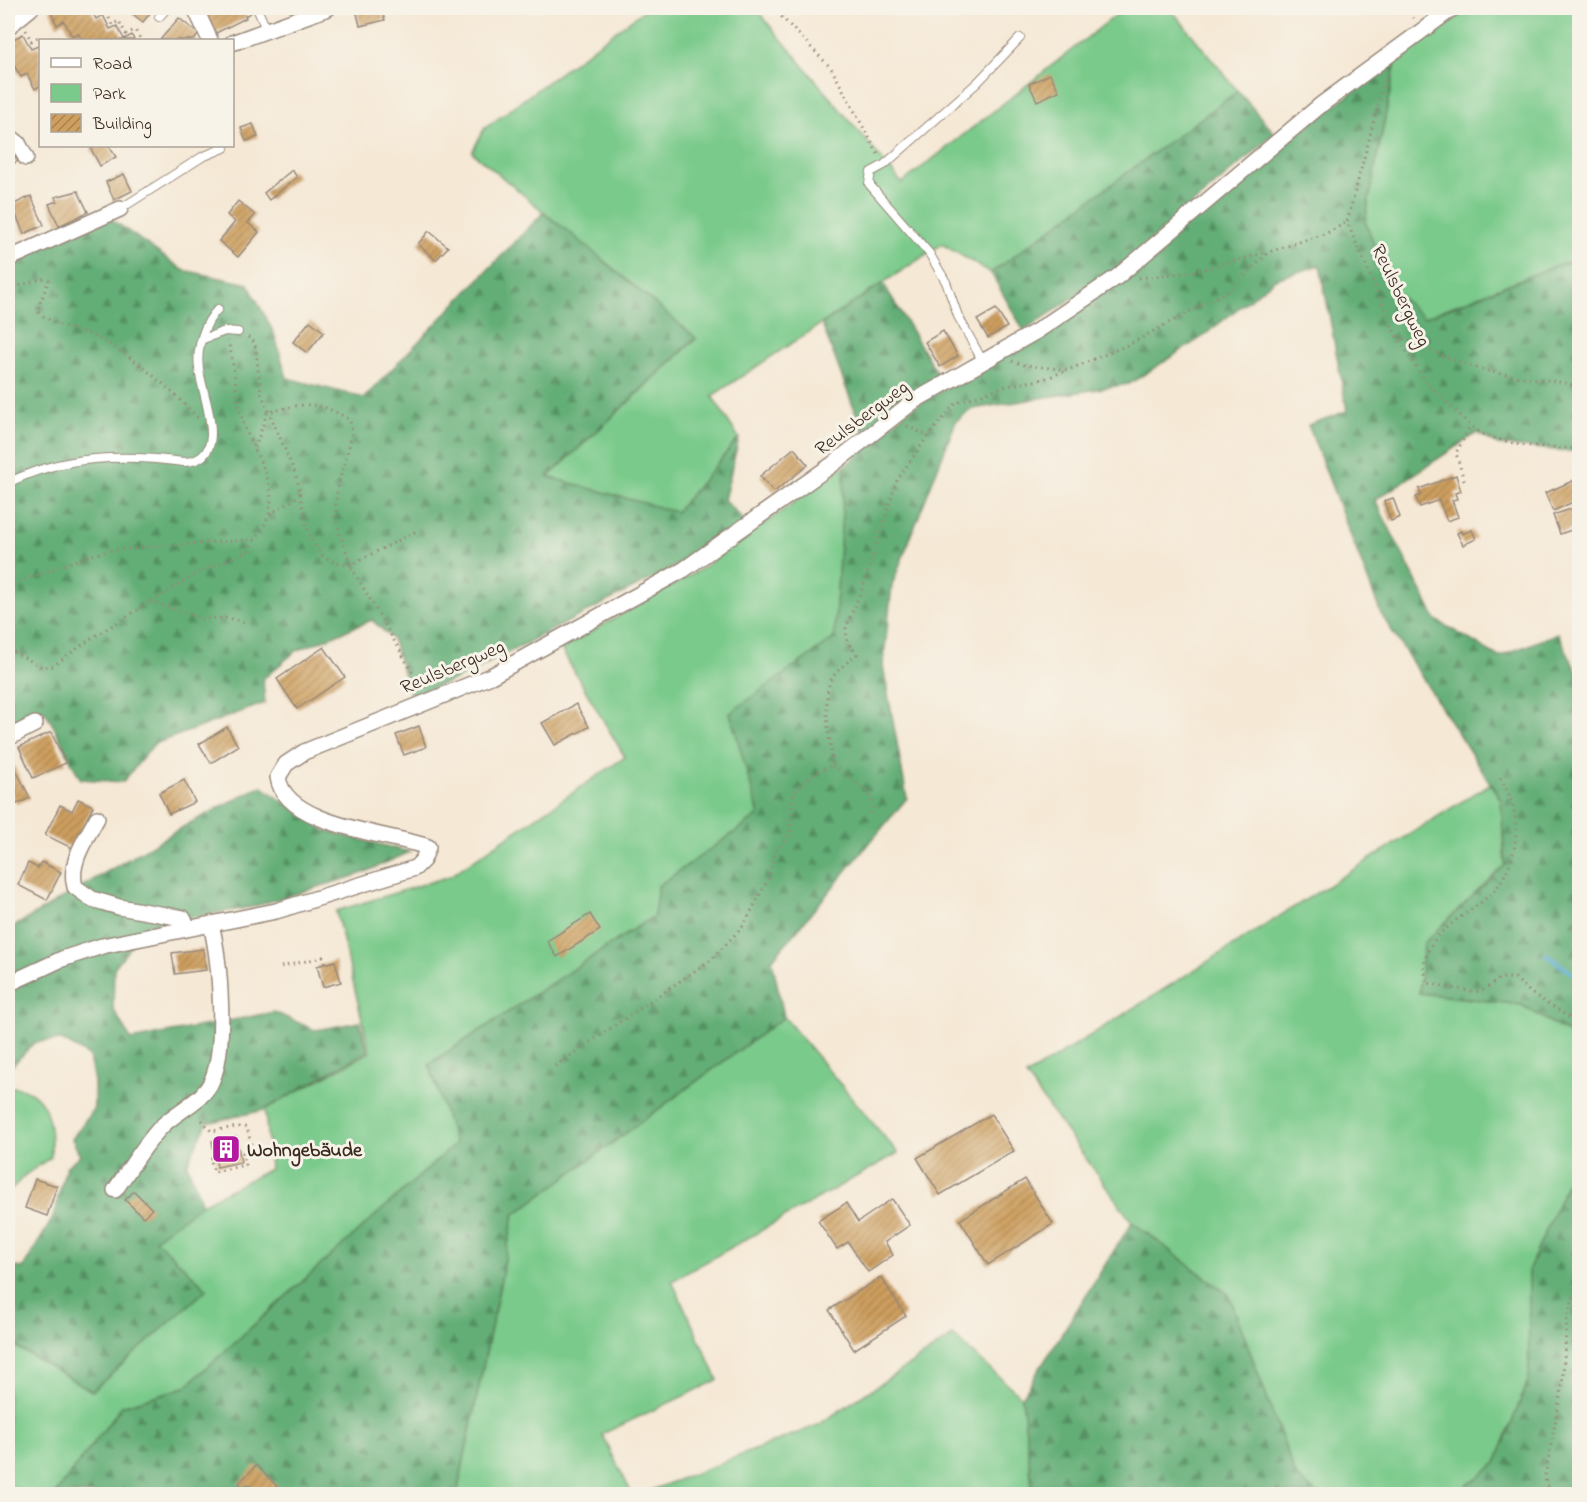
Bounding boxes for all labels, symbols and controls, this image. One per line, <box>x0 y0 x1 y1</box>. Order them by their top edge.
legend <box>39 39 234 147</box>
text: Road <box>93 52 132 78</box>
text: Park <box>93 82 126 108</box>
text: Building <box>92 112 152 139</box>
street label: Reulsbergweg <box>1362 240 1437 353</box>
street label: Reulsbergweg <box>810 374 916 465</box>
street label: Reulsbergweg <box>396 633 510 704</box>
building icon: Wohngebäude <box>210 1133 242 1165</box>
place label: Wohngebäude <box>247 1137 363 1167</box>

